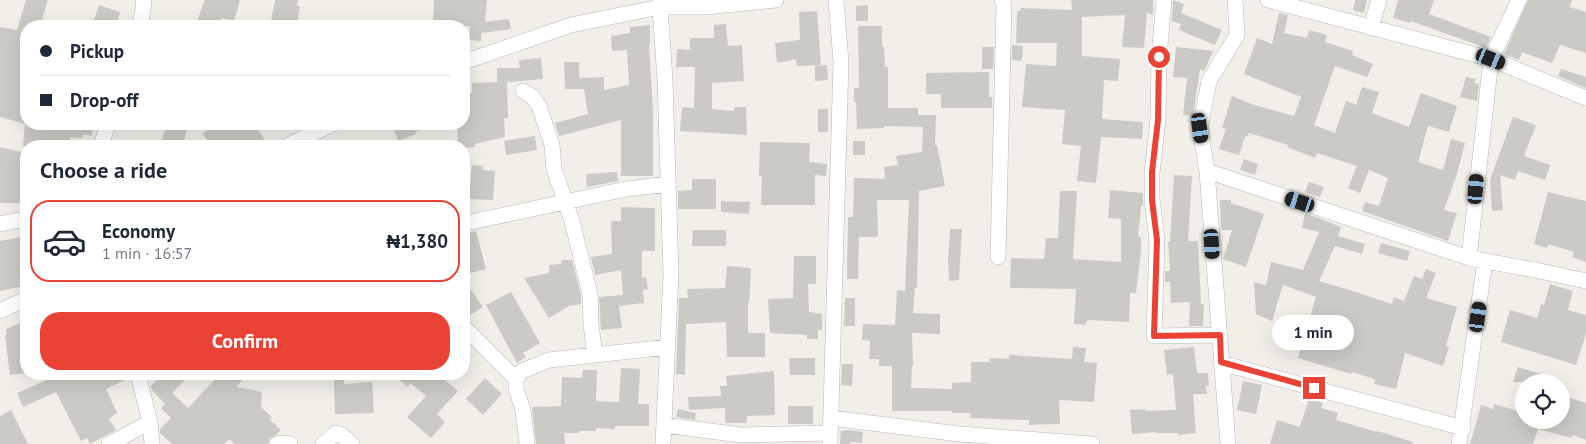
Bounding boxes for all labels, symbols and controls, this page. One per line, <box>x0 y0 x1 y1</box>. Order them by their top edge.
text: Pickup <box>70 39 124 63</box>
route start <box>1148 46 1170 68</box>
car <box>1474 46 1507 72</box>
text: Drop-off <box>70 88 138 112</box>
car <box>1190 112 1209 144</box>
text: Choose a ride <box>40 156 167 184</box>
car <box>1467 173 1484 205</box>
car <box>1283 190 1316 214</box>
icon: car <box>42 219 87 264</box>
text: Economy <box>102 219 175 243</box>
text: ₦1,380 <box>386 229 448 253</box>
car <box>1203 229 1220 259</box>
text: 1 min · 16:57 <box>102 243 192 263</box>
car <box>1468 301 1487 333</box>
button: Confirm <box>40 312 450 370</box>
callout: 1 min <box>1273 316 1355 350</box>
text: 1 min <box>1293 322 1333 342</box>
map controls <box>1515 374 1570 429</box>
button: locate <box>1515 374 1570 429</box>
route end <box>1303 377 1325 399</box>

